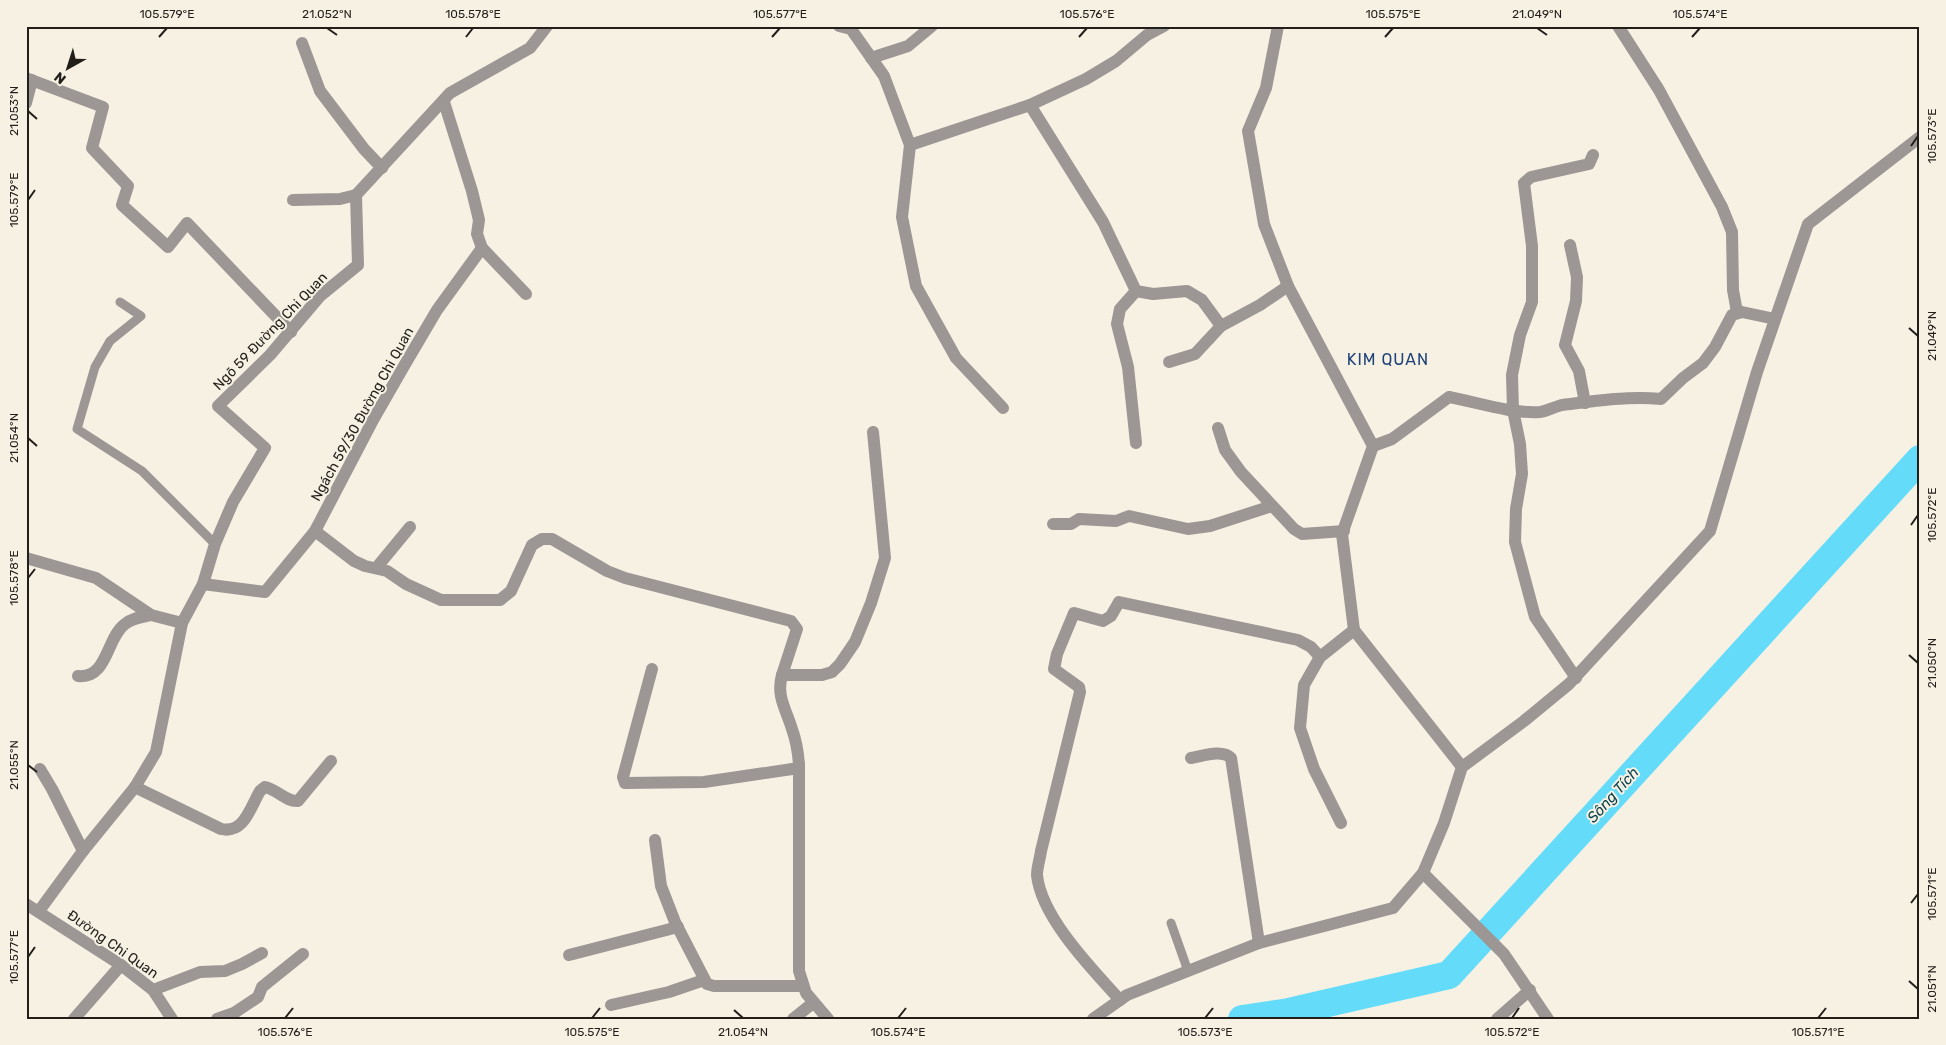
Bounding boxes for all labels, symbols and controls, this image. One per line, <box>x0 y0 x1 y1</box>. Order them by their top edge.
text: 105.579°E <box>139 7 195 21</box>
text: 21.052°N <box>302 7 352 21</box>
text: 105.578°E <box>445 7 501 21</box>
text: 105.577°E <box>753 7 807 21</box>
text: 105.576°E <box>1060 7 1114 21</box>
text: 105.575°E <box>1365 7 1421 21</box>
text: 21.049°N <box>1512 7 1562 21</box>
text: 105.574°E <box>1672 7 1728 21</box>
north arrow <box>42 42 92 92</box>
text: N <box>51 68 69 87</box>
text: 21.053°N <box>7 86 21 136</box>
text: 105.573°E <box>1925 108 1939 164</box>
text: 105.579°E <box>7 172 21 228</box>
street label: Ngõ 59 Đường Chi Quan <box>210 269 331 394</box>
text: 21.049°N <box>1925 311 1939 361</box>
street label: Ngách 59/30 Đường Chi Quan <box>307 324 417 504</box>
district label: KIM QUAN <box>1347 350 1429 369</box>
text: 21.054°N <box>7 413 21 463</box>
text: 105.572°E <box>1925 487 1939 543</box>
text: 105.578°E <box>7 550 21 606</box>
text: 21.050°N <box>1925 638 1939 688</box>
text: 21.055°N <box>7 740 21 790</box>
water label: Sông Tích <box>1583 764 1643 826</box>
text: 105.571°E <box>1925 867 1939 921</box>
street label: Đường Chi Quan <box>64 907 162 982</box>
text: 105.577°E <box>7 930 21 984</box>
text: 21.051°N <box>1925 965 1939 1013</box>
text: 105.576°E <box>258 1025 312 1039</box>
text: 105.575°E <box>564 1025 620 1039</box>
text: 21.054°N <box>718 1025 768 1039</box>
text: 105.574°E <box>870 1025 926 1039</box>
text: 105.573°E <box>1177 1025 1233 1039</box>
text: 105.572°E <box>1484 1025 1540 1039</box>
text: 105.571°E <box>1791 1025 1845 1039</box>

